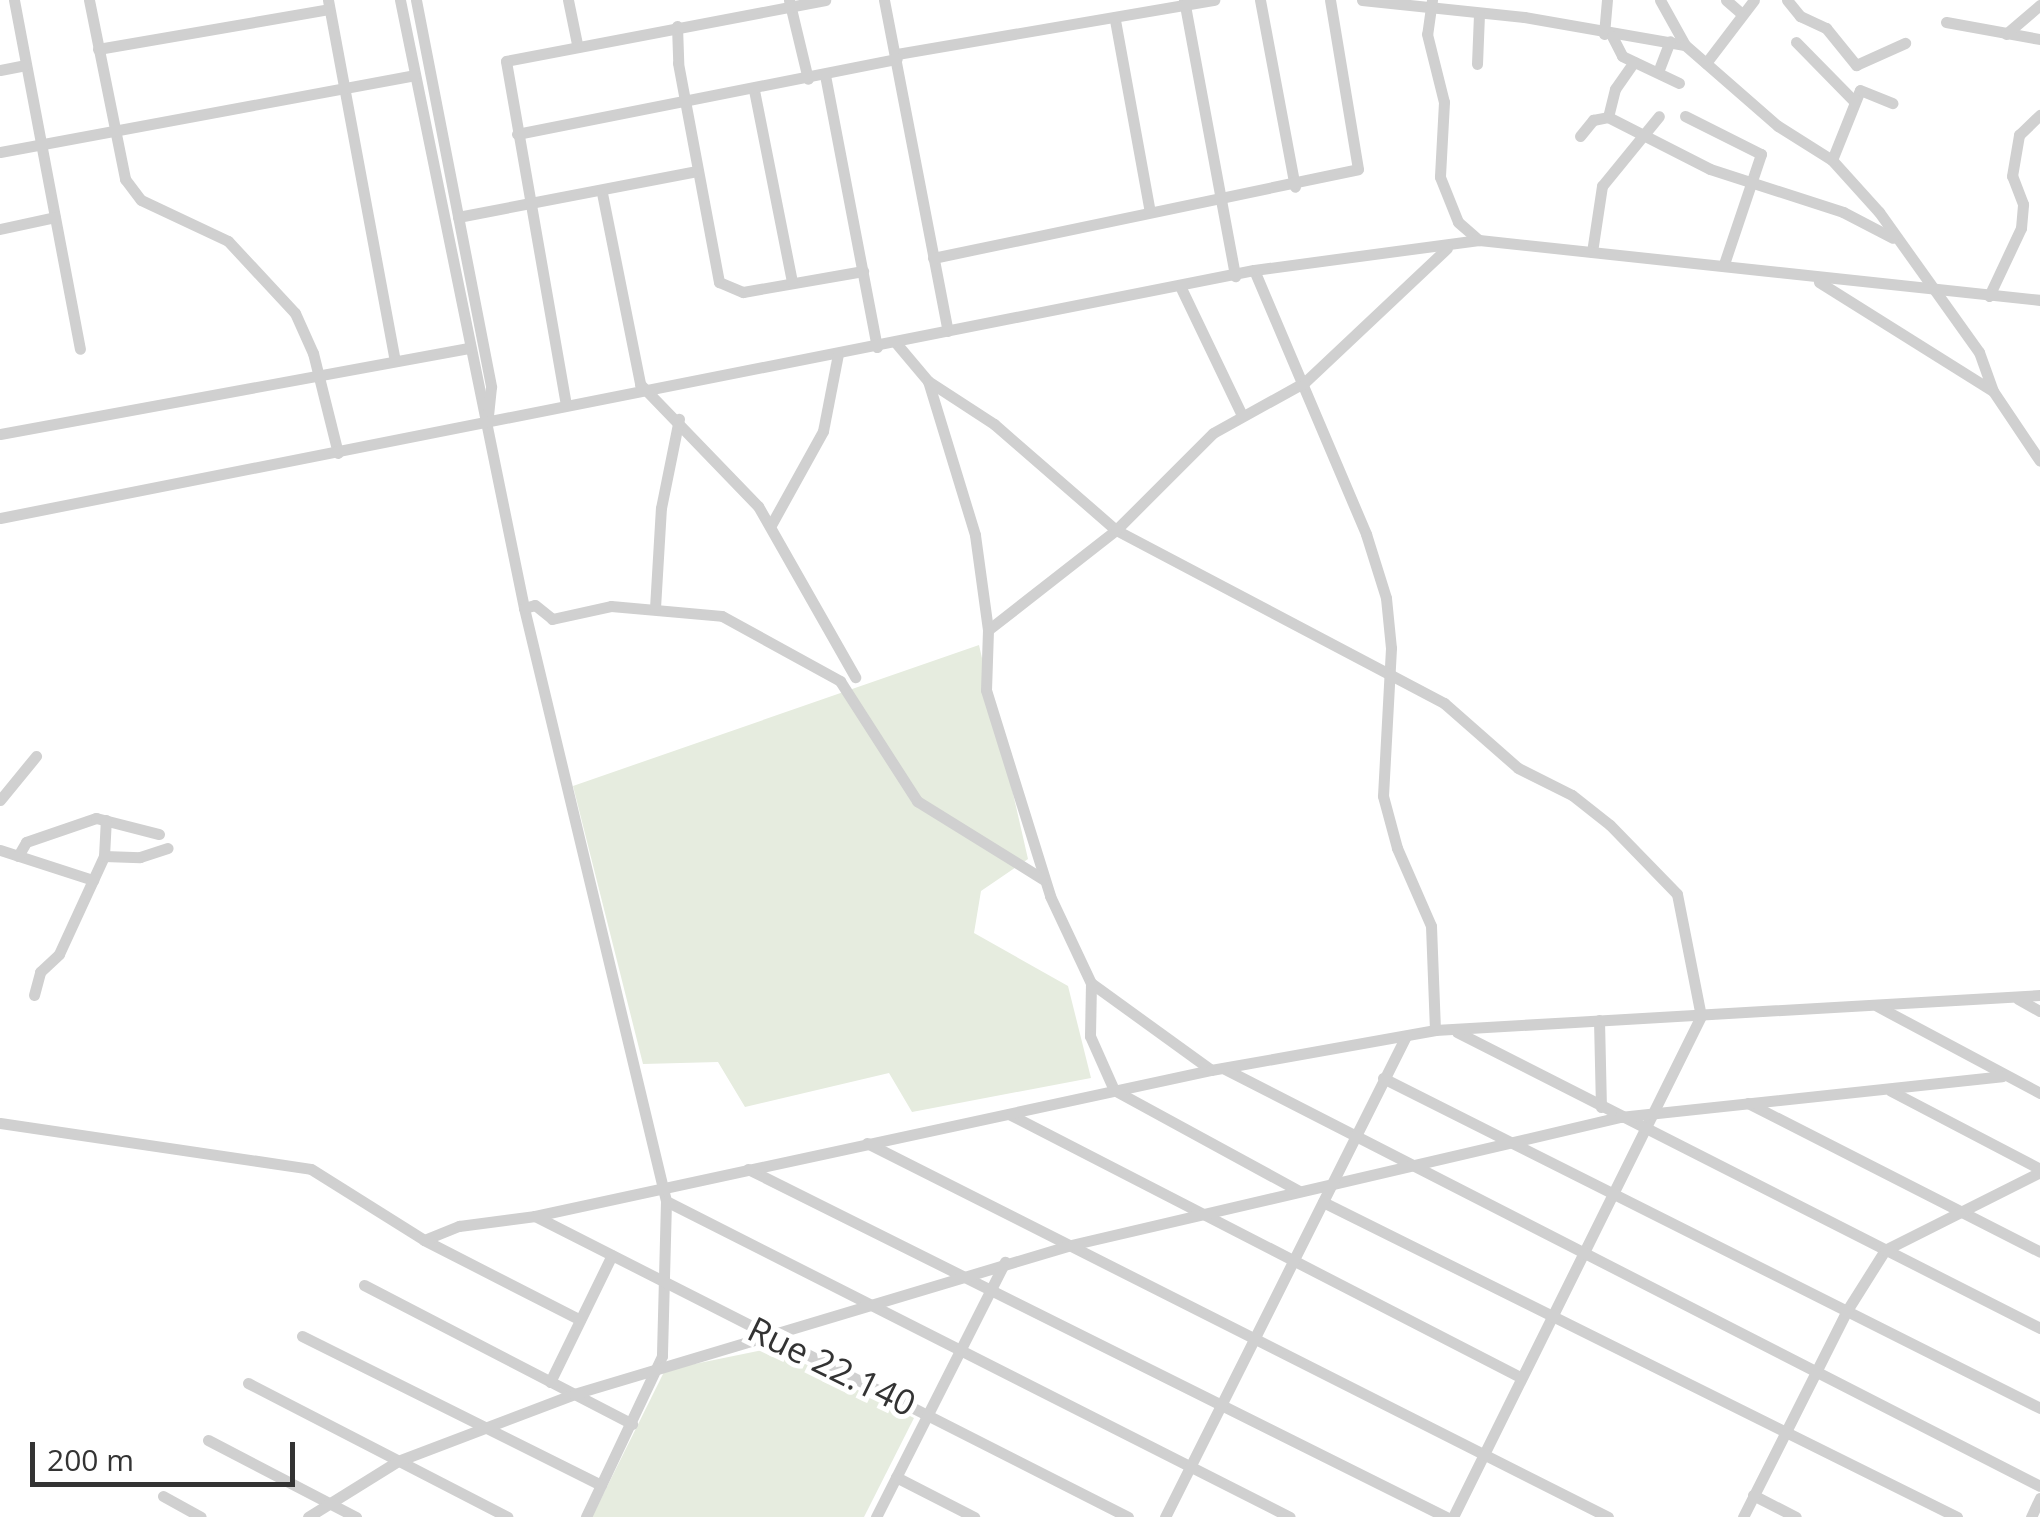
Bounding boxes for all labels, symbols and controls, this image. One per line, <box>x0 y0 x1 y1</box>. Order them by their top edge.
street label: Rue 22.140 <box>741 1307 923 1425</box>
scale bar <box>35 1422 300 1484</box>
text: 200 m <box>47 1439 134 1480</box>

